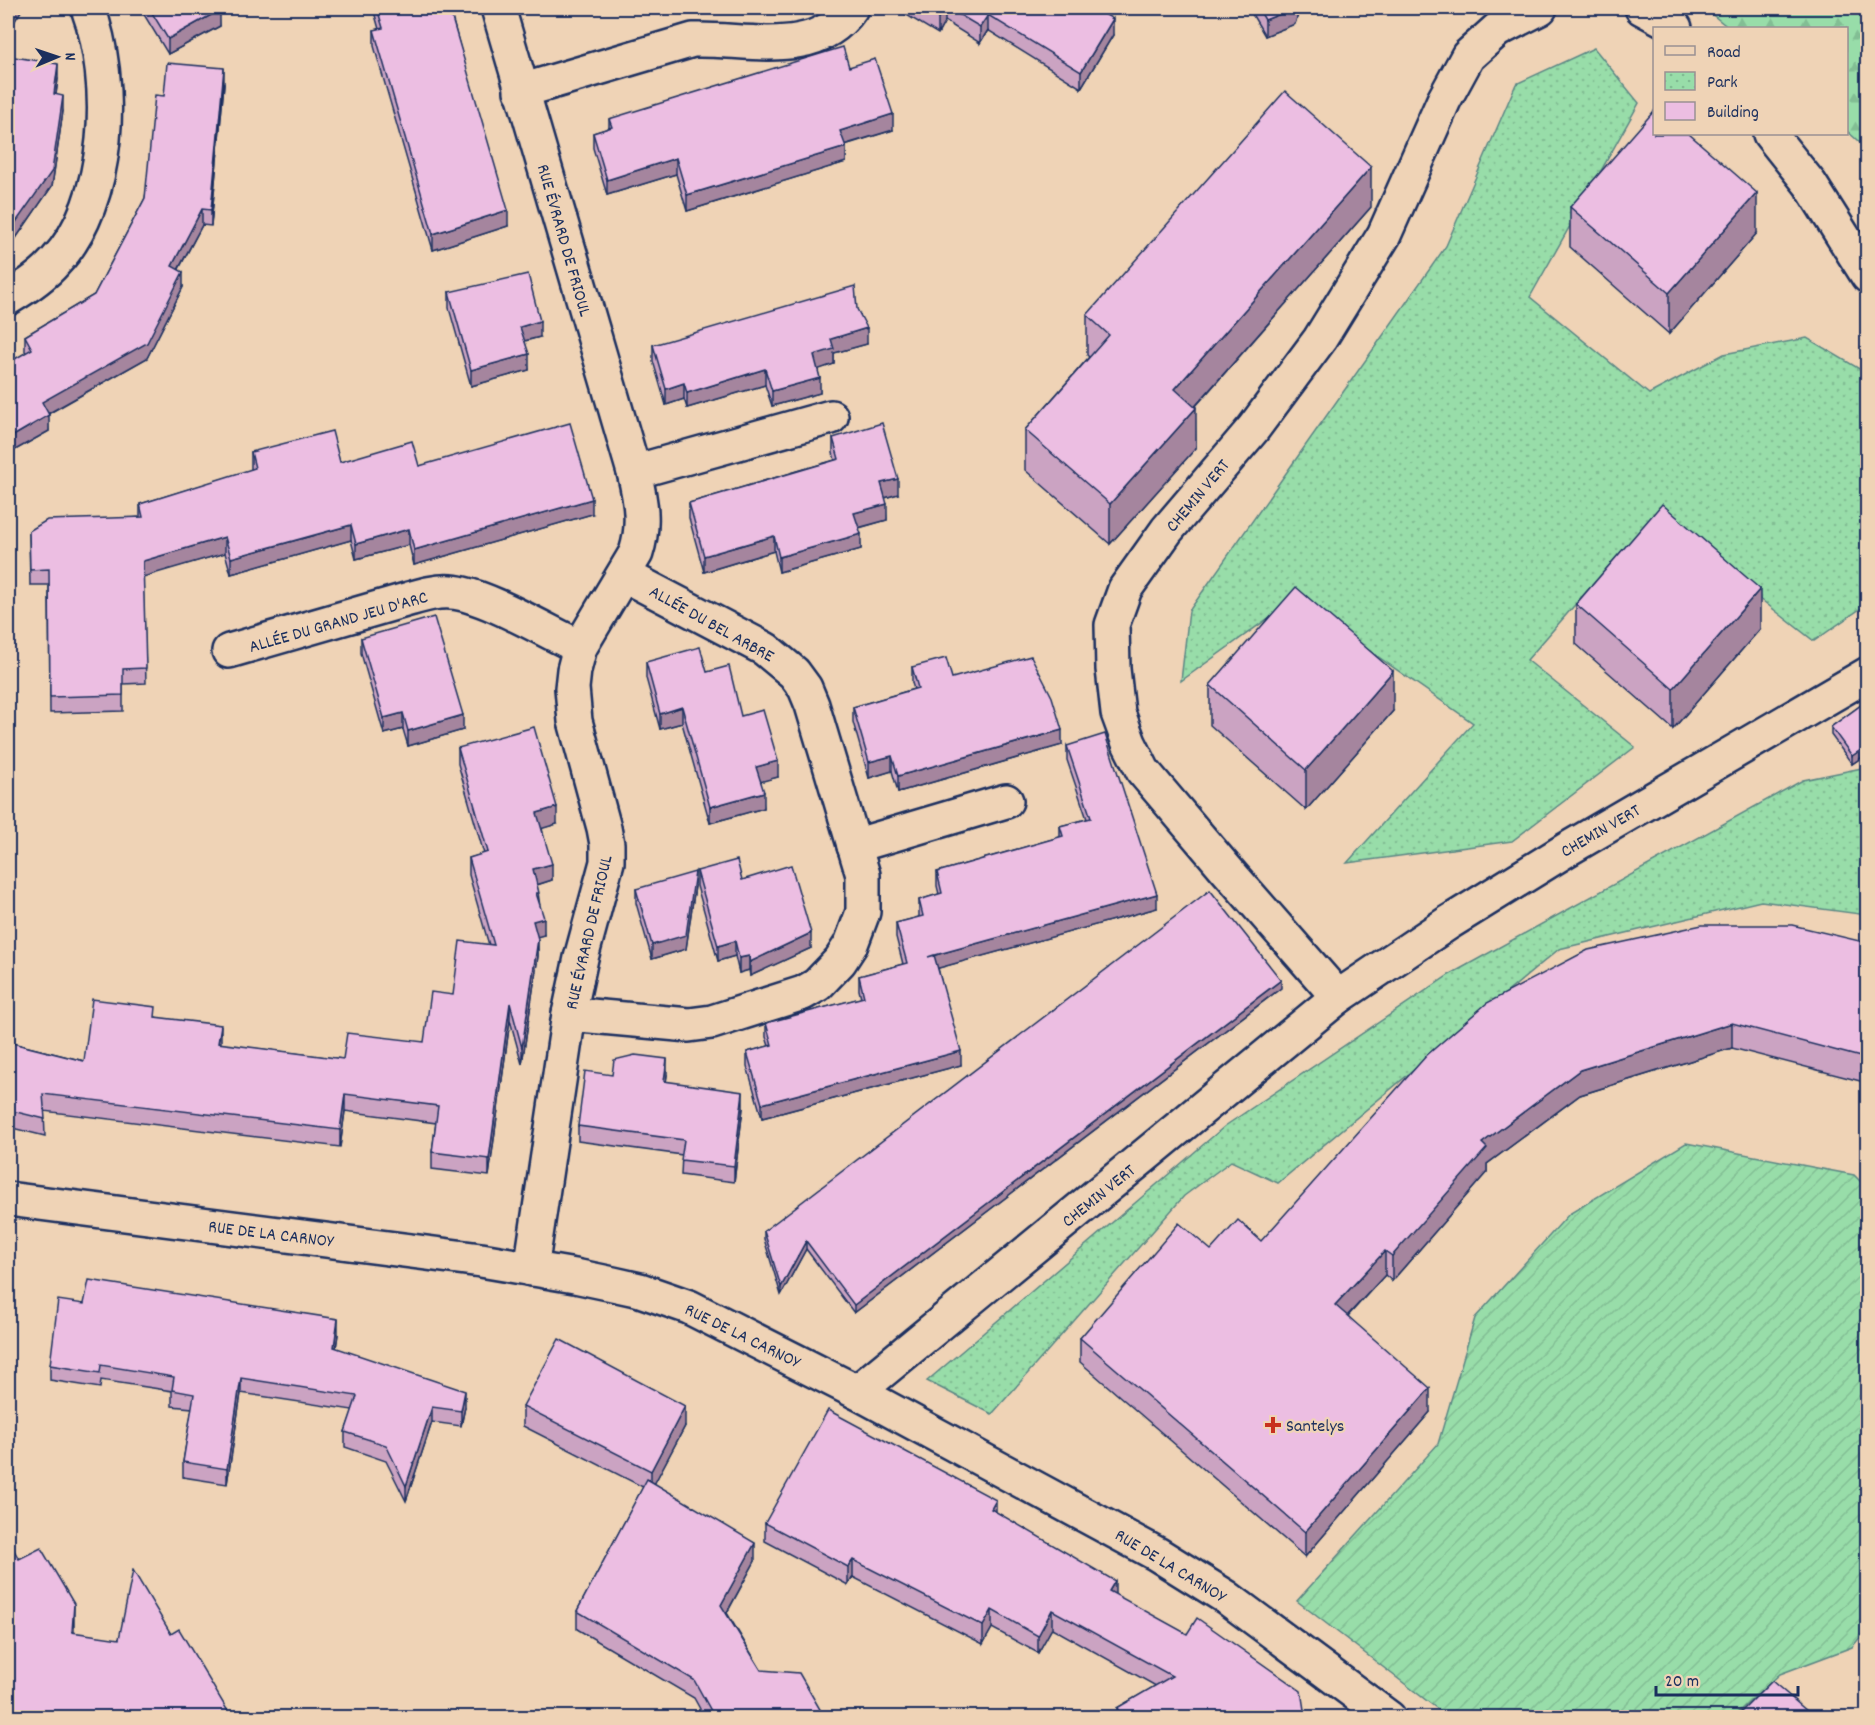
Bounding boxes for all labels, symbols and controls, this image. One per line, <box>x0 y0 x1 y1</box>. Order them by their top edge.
north arrow <box>27 27 87 87</box>
legend <box>1653 27 1848 135</box>
text: Road <box>1707 41 1741 66</box>
text: N <box>58 52 81 61</box>
text: Park <box>1707 71 1738 96</box>
text: Building <box>1707 101 1759 126</box>
street label: RUE ÉVRARD DE FRIOUL <box>529 161 597 321</box>
street label: CHEMIN VERT <box>1161 455 1237 538</box>
street label: ALLÉE DU BEL ARBRE <box>644 580 778 670</box>
street label: ALLÉE DU GRAND JEU D'ARC <box>246 586 431 661</box>
street label: CHEMIN VERT <box>1557 799 1646 865</box>
street label: RUE ÉVRARD DE FRIOUL <box>561 852 620 1012</box>
street label: CHEMIN VERT <box>1057 1159 1142 1234</box>
street label: RUE DE LA CARNOY <box>207 1215 336 1256</box>
street label: RUE DE LA CARNOY <box>680 1298 805 1377</box>
place label: Santelys <box>1286 1415 1344 1440</box>
marker: Santelys <box>1264 1416 1282 1434</box>
street label: RUE DE LA CARNOY <box>1109 1524 1231 1611</box>
scale bar <box>1656 1659 1798 1697</box>
text: 20 m <box>1665 1670 1699 1695</box>

